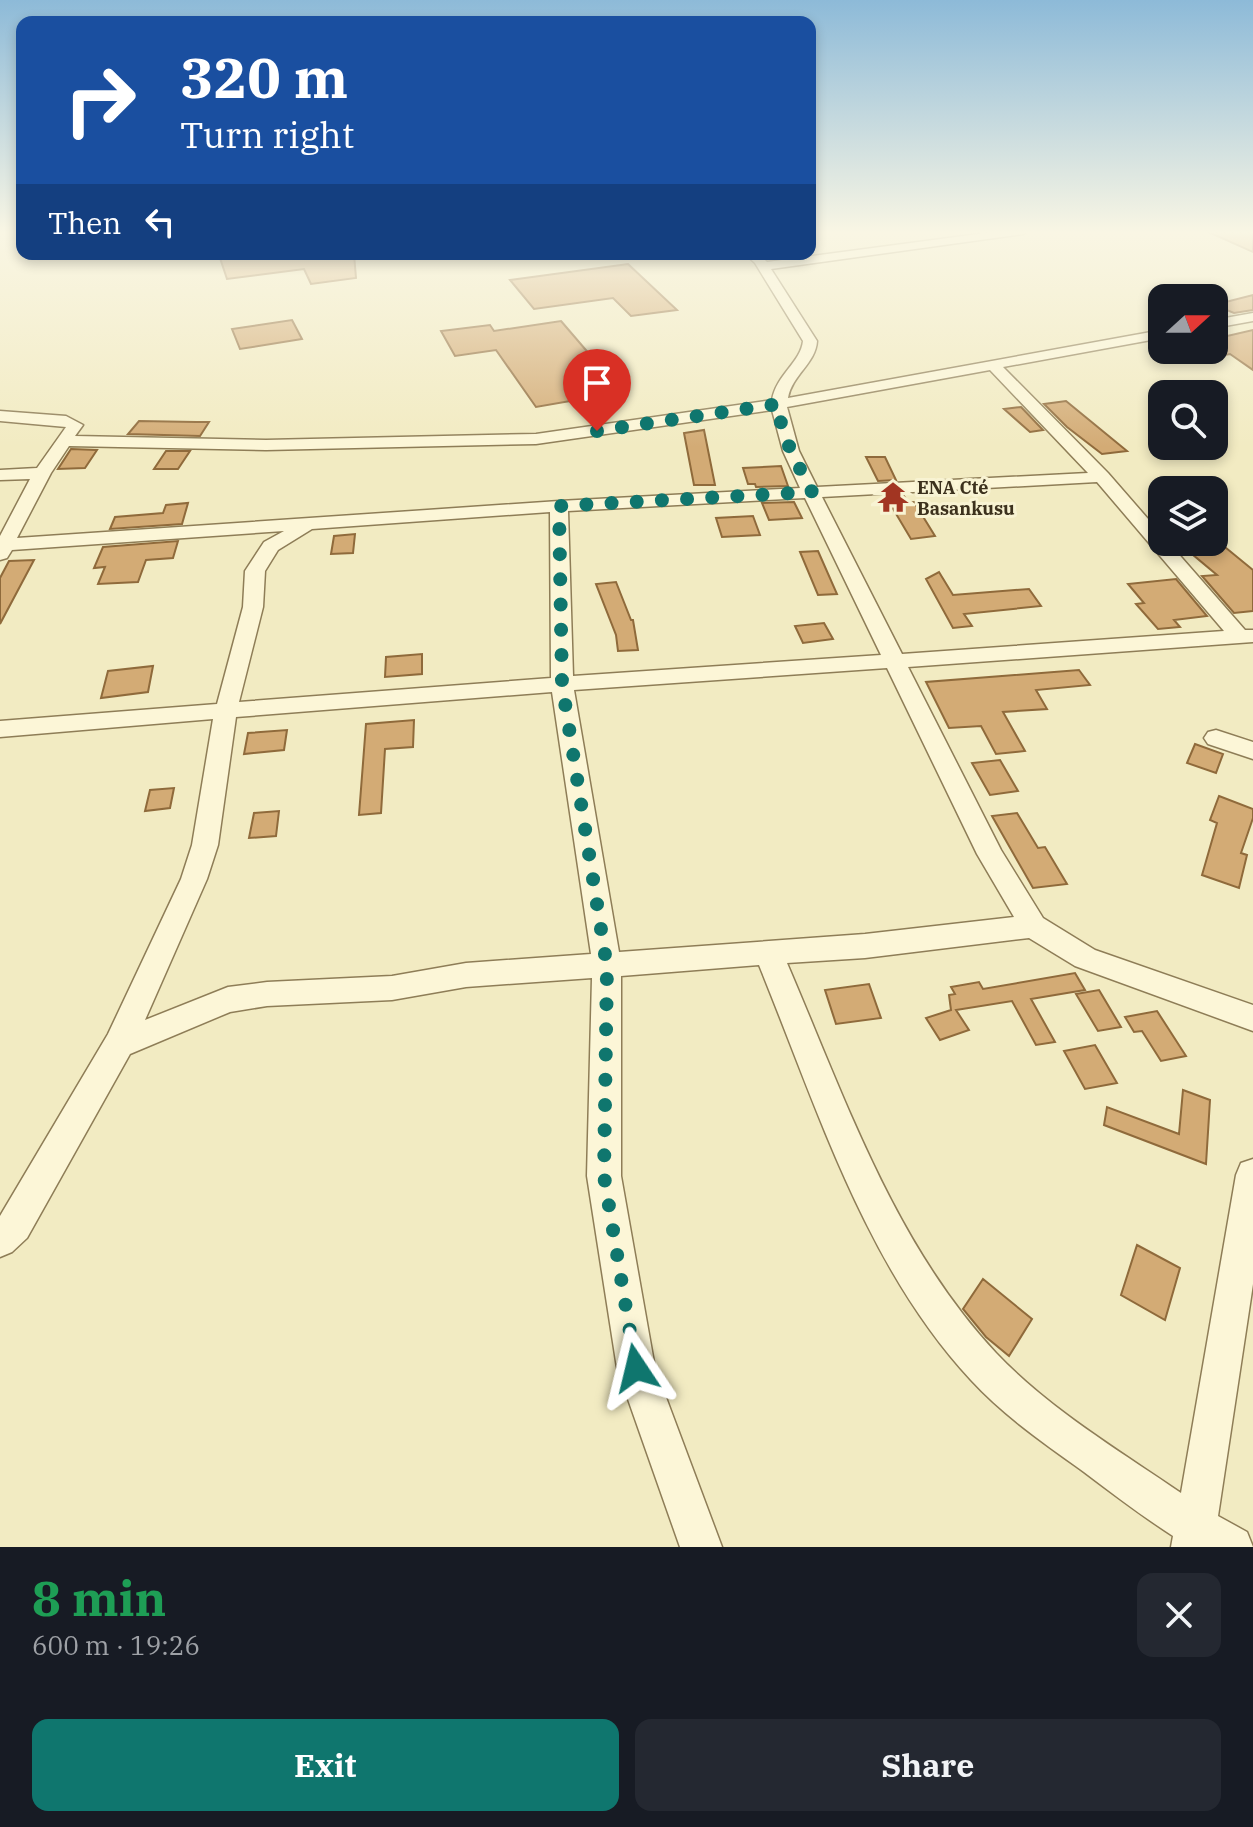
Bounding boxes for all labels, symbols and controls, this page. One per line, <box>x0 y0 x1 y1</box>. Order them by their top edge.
text: 320 m <box>180 41 348 113</box>
icon: right <box>48 48 152 152</box>
text: Turn right <box>180 111 354 158</box>
icon: left <box>138 200 182 244</box>
text: Then <box>48 203 122 242</box>
north arrow <box>1148 284 1228 364</box>
map controls <box>1148 284 1228 556</box>
pin <box>563 349 631 431</box>
icon: arrive <box>575 361 619 405</box>
button: search <box>1148 380 1228 460</box>
place label: ENA Cté Basankusu <box>917 476 1015 520</box>
button: layers <box>1148 476 1228 556</box>
temple icon: ENA Cté Basankusu <box>876 480 910 514</box>
position arrow <box>594 1326 678 1410</box>
text: 8 min <box>32 1567 166 1629</box>
button: close <box>1137 1573 1221 1657</box>
text: 600 m · 19:26 <box>32 1628 200 1662</box>
button: Exit <box>32 1719 619 1811</box>
button: Share <box>635 1719 1221 1811</box>

